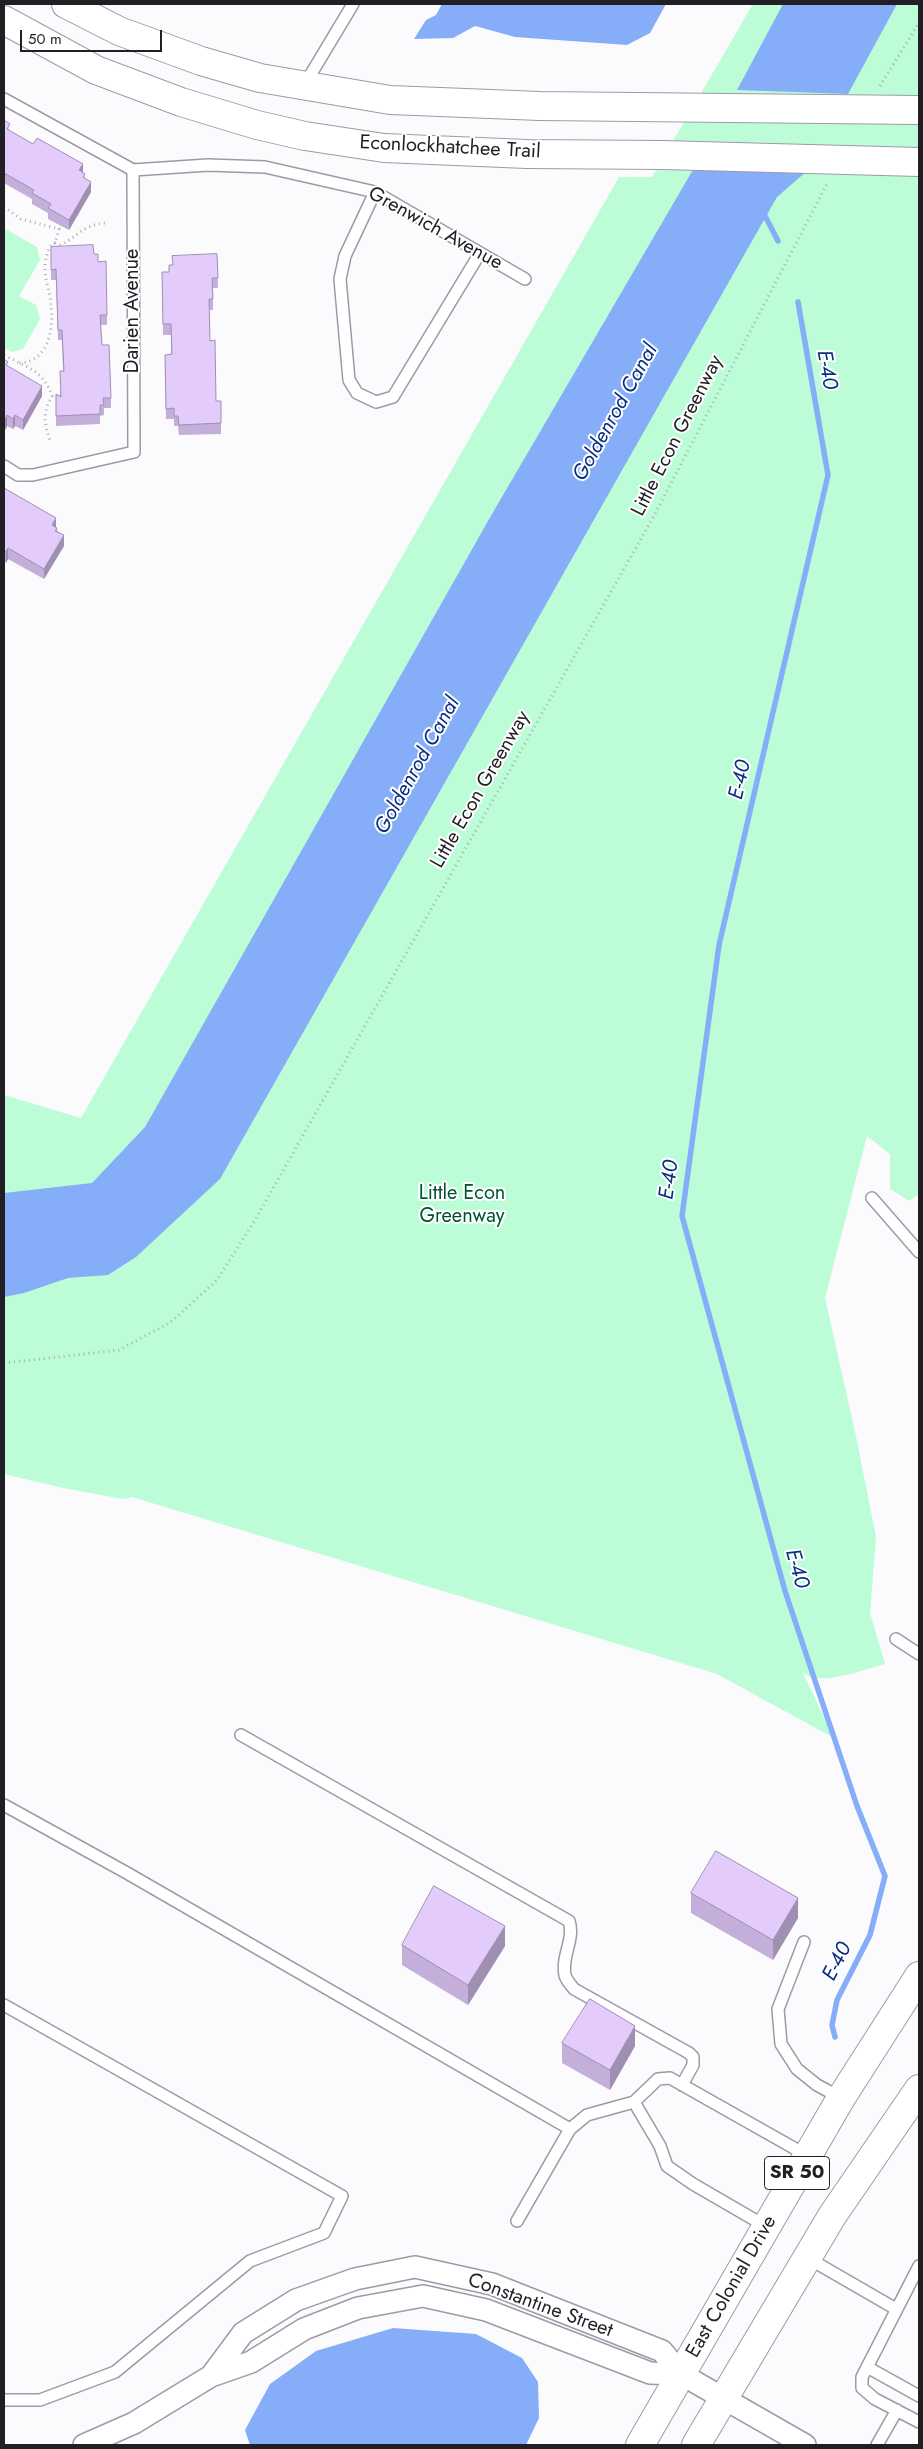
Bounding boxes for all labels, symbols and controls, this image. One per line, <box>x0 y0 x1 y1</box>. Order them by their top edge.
scale bar <box>22 20 165 52</box>
text: 50 m <box>28 28 62 50</box>
street label: Econlockhatchee Trail <box>359 131 541 165</box>
street label: Grenwich Avenue <box>364 182 506 276</box>
street label: Darien Avenue <box>121 249 145 373</box>
water label: Goldenrod Canal <box>568 340 664 486</box>
water label: E-40 <box>810 348 842 392</box>
street label: Little Econ Greenway <box>627 351 729 521</box>
water label: Goldenrod Canal <box>370 693 466 839</box>
street label: Little Econ Greenway <box>426 707 536 873</box>
water label: E-40 <box>724 758 758 802</box>
water label: E-40 <box>655 1159 685 1201</box>
park label: Little Econ Greenway <box>419 1182 505 1229</box>
water label: E-40 <box>778 1546 814 1592</box>
water label: E-40 <box>818 1939 858 1985</box>
road number: SR 50 <box>764 2156 830 2190</box>
street label: East Colonial Drive <box>682 2212 782 2362</box>
street label: Constantine Street <box>464 2269 616 2343</box>

